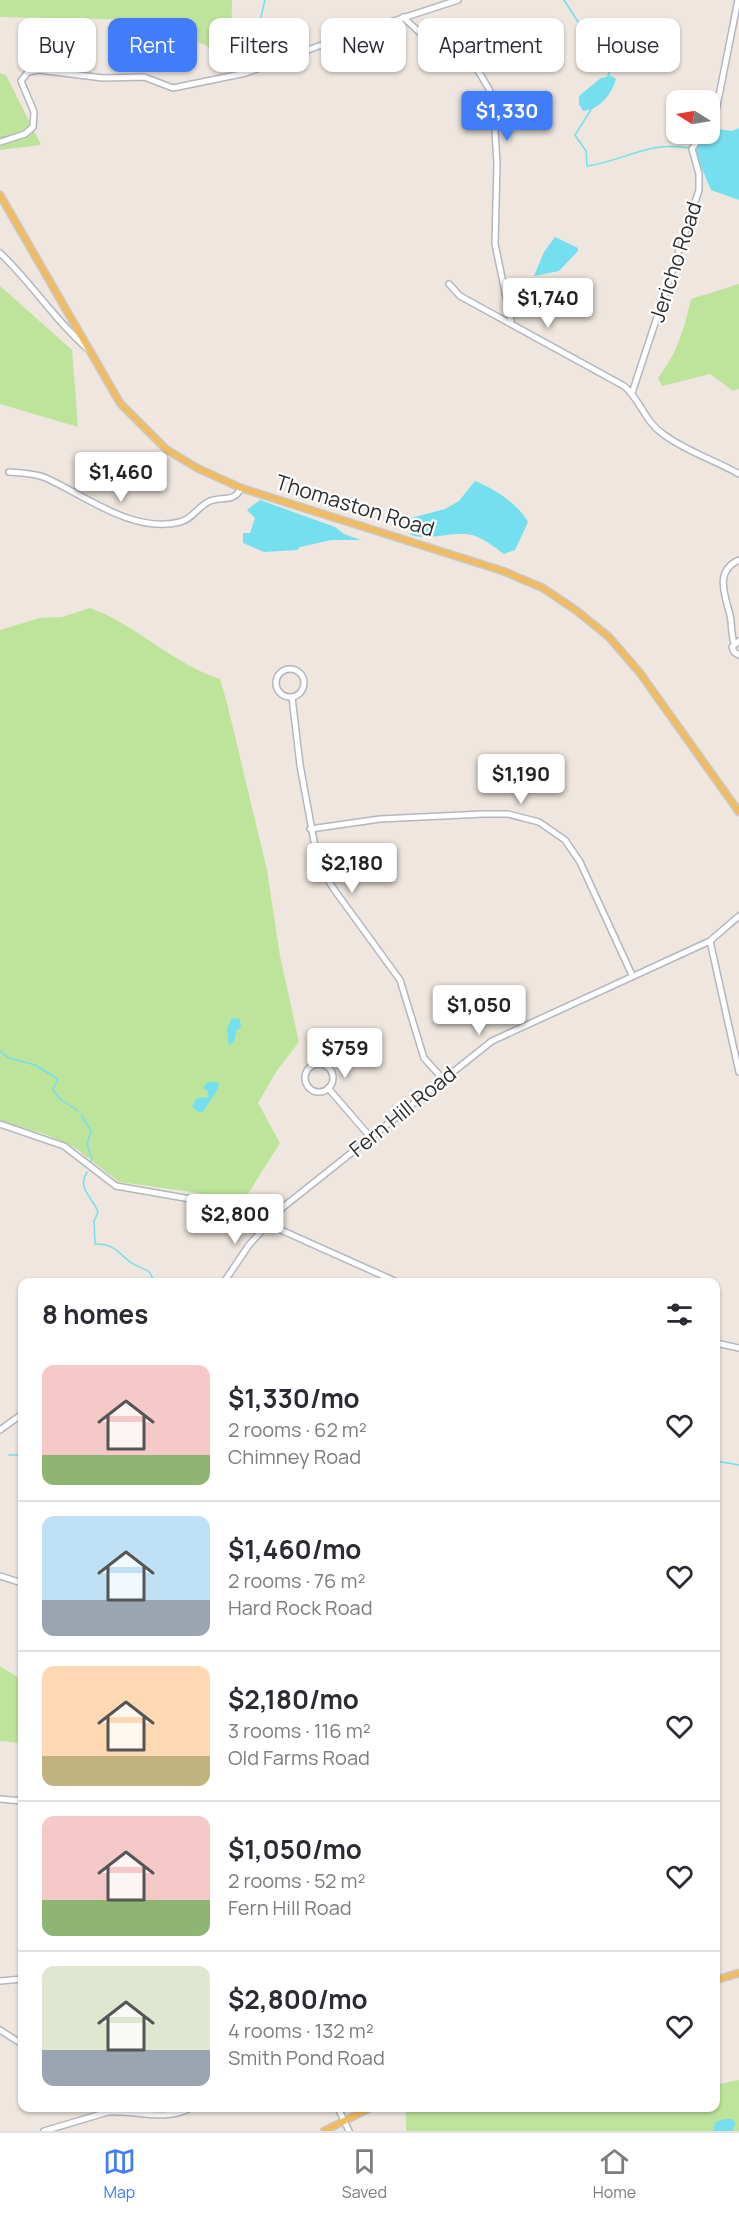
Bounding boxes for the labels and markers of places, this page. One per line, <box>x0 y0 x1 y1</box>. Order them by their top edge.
pin: $1,330 <box>458 91 556 142</box>
pin: $1,740 <box>499 278 597 329</box>
pin: $1,460 <box>72 452 170 503</box>
pin: $1,190 <box>472 754 570 805</box>
pin: $2,180 <box>303 843 401 894</box>
pin: $1,050 <box>430 985 528 1036</box>
pin: $759 <box>309 1028 381 1079</box>
pin: $2,800 <box>186 1194 284 1245</box>

